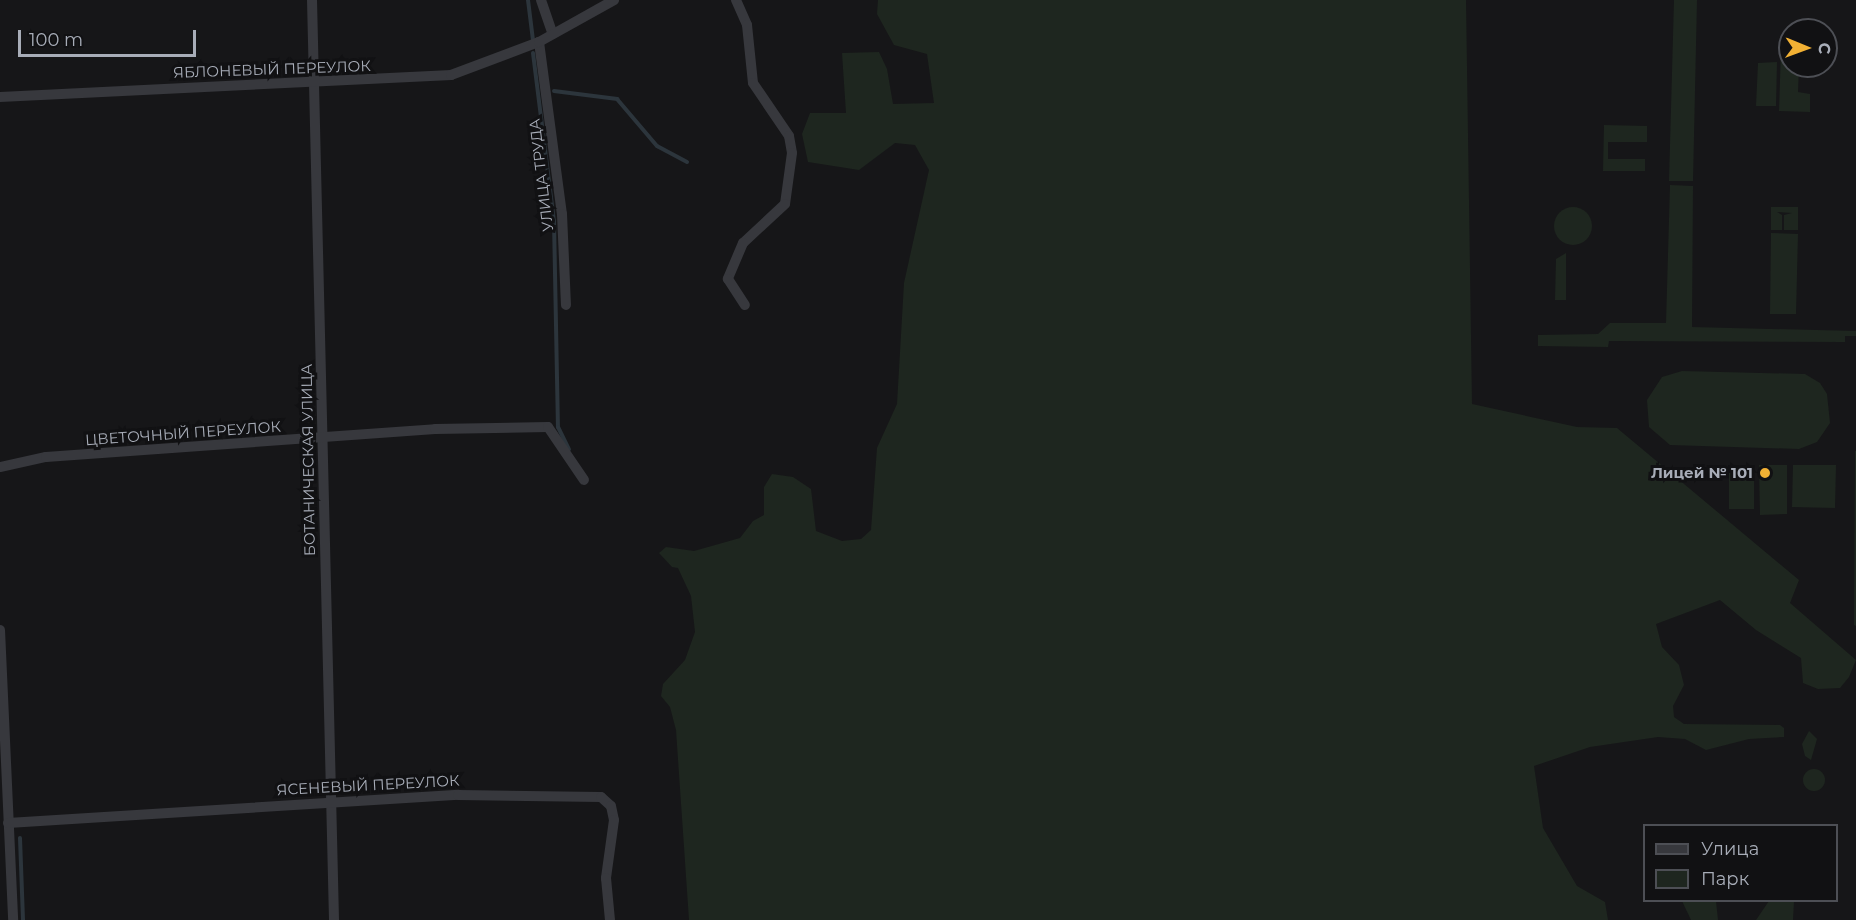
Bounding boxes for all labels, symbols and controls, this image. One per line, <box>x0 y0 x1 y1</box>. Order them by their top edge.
scale bar <box>21 18 200 56</box>
north arrow <box>1778 18 1838 78</box>
text: 100 m <box>29 29 83 51</box>
text: С <box>1815 42 1834 54</box>
street label: ЯБЛОНЕВЫЙ ПЕРЕУЛОК <box>173 57 371 81</box>
street label: УЛИЦА ТРУДА <box>525 118 557 232</box>
street label: БОТАНИЧЕСКАЯ УЛИЦА <box>297 364 319 556</box>
street label: ЦВЕТОЧНЫЙ ПЕРЕУЛОК <box>84 417 282 449</box>
place label: Лицей № 101 <box>1651 464 1753 482</box>
marker: Лицей № 101 <box>1758 466 1772 480</box>
street label: ЯСЕНЕВЫЙ ПЕРЕУЛОК <box>276 771 460 799</box>
legend <box>1643 824 1838 902</box>
text: Улица <box>1701 838 1759 860</box>
text: Парк <box>1701 868 1749 890</box>

